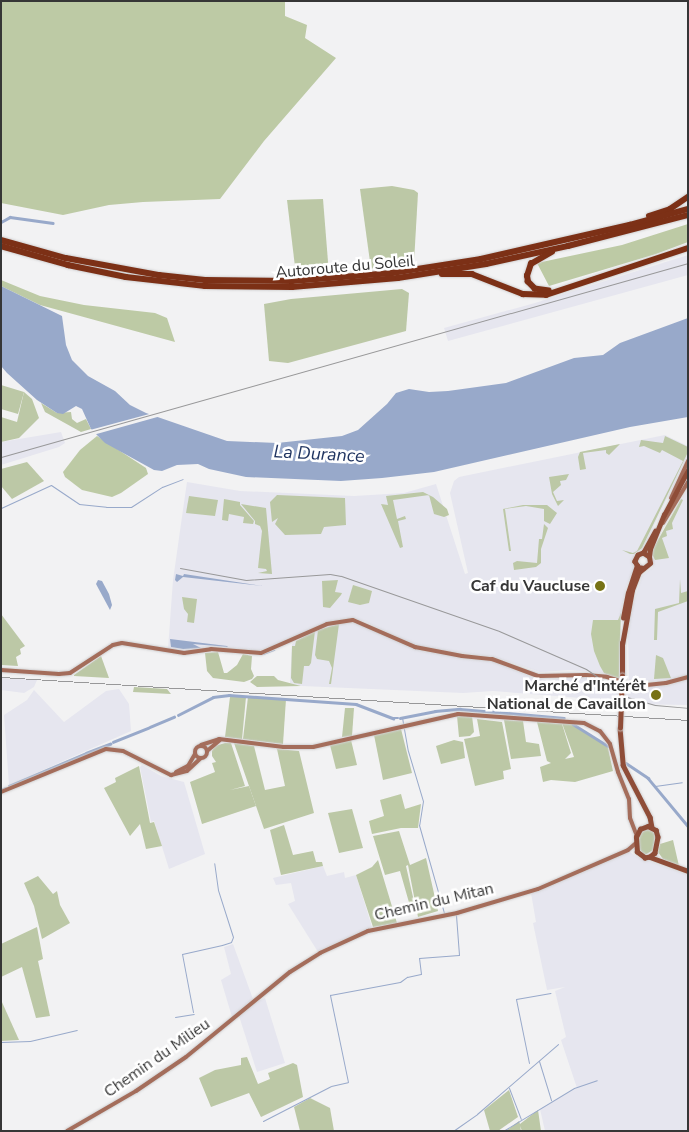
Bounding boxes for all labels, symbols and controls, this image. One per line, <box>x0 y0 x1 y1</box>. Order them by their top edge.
street label: Autoroute du Soleil <box>275 251 415 283</box>
water label: La Durance <box>273 441 365 467</box>
place label: Caf du Vaucluse <box>470 576 590 596</box>
marker: Caf du Vaucluse <box>594 580 606 592</box>
place label: Marché d'Intérêt National de Cavaillon <box>487 676 646 714</box>
marker: Marché d'Intérêt National de Cavaillon <box>650 689 662 701</box>
street label: Chemin du Mitan <box>372 879 496 925</box>
street label: Chemin du Milieu <box>100 1014 214 1102</box>

